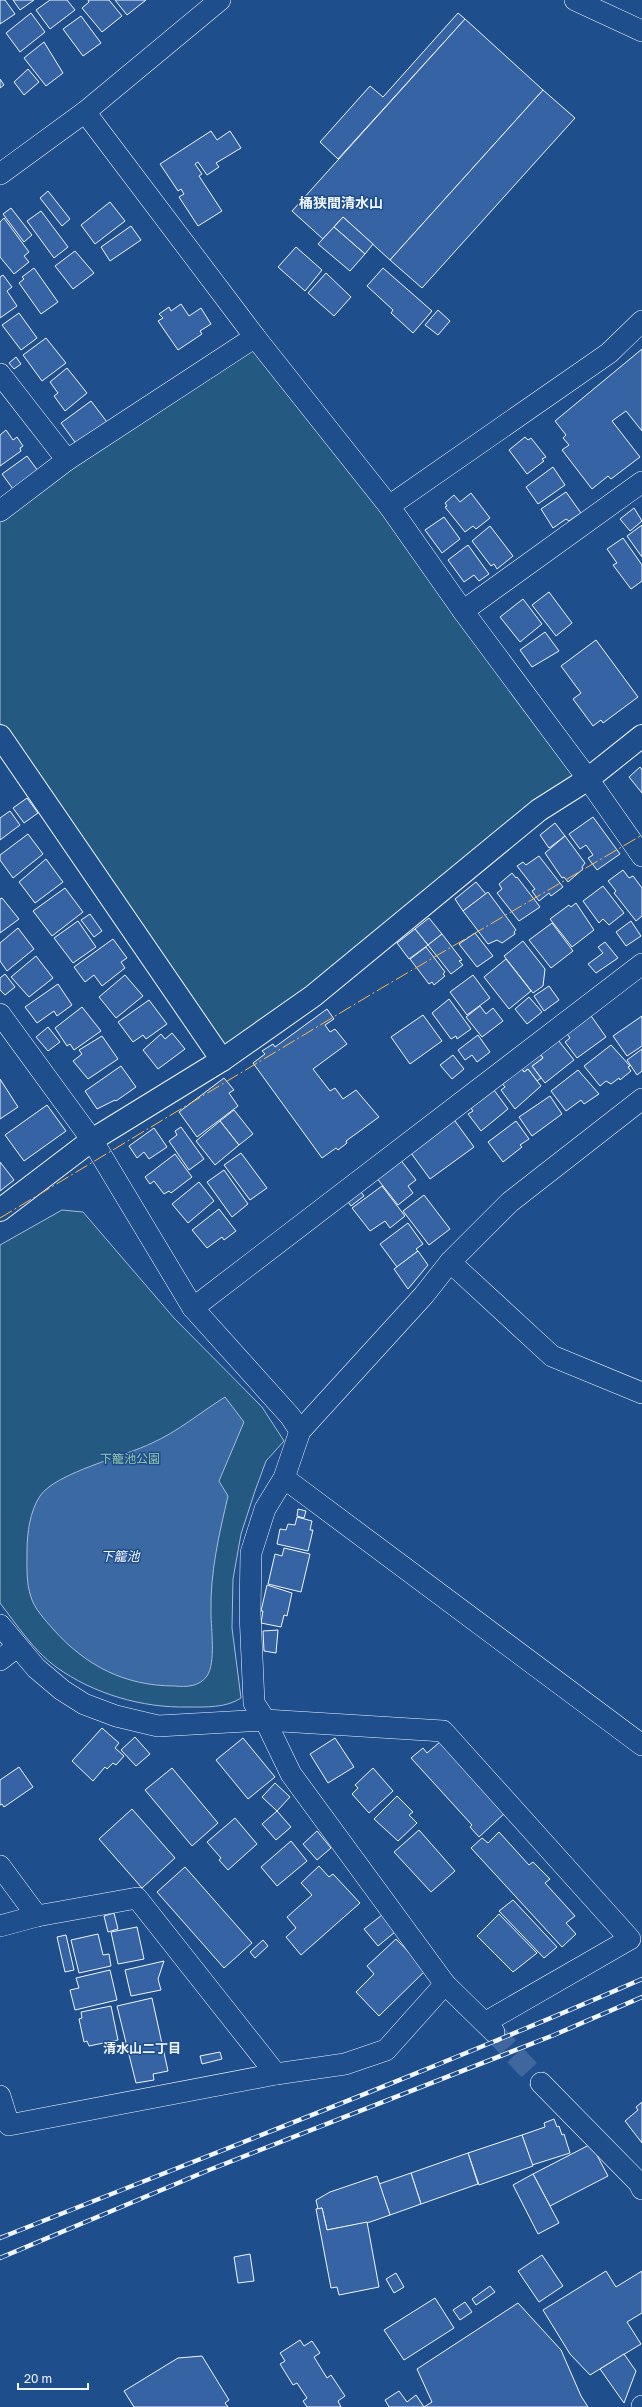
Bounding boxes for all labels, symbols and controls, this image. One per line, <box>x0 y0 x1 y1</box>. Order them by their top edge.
district label: 桶狭間清水山 <box>299 194 383 211</box>
park label: 下籠池公園 <box>100 1451 160 1466</box>
water label: 下籠池 <box>100 1548 141 1564</box>
district label: 清水山二丁目 <box>103 2040 181 2056</box>
scale bar <box>18 2365 88 2391</box>
text: 20 m <box>24 2371 52 2386</box>

